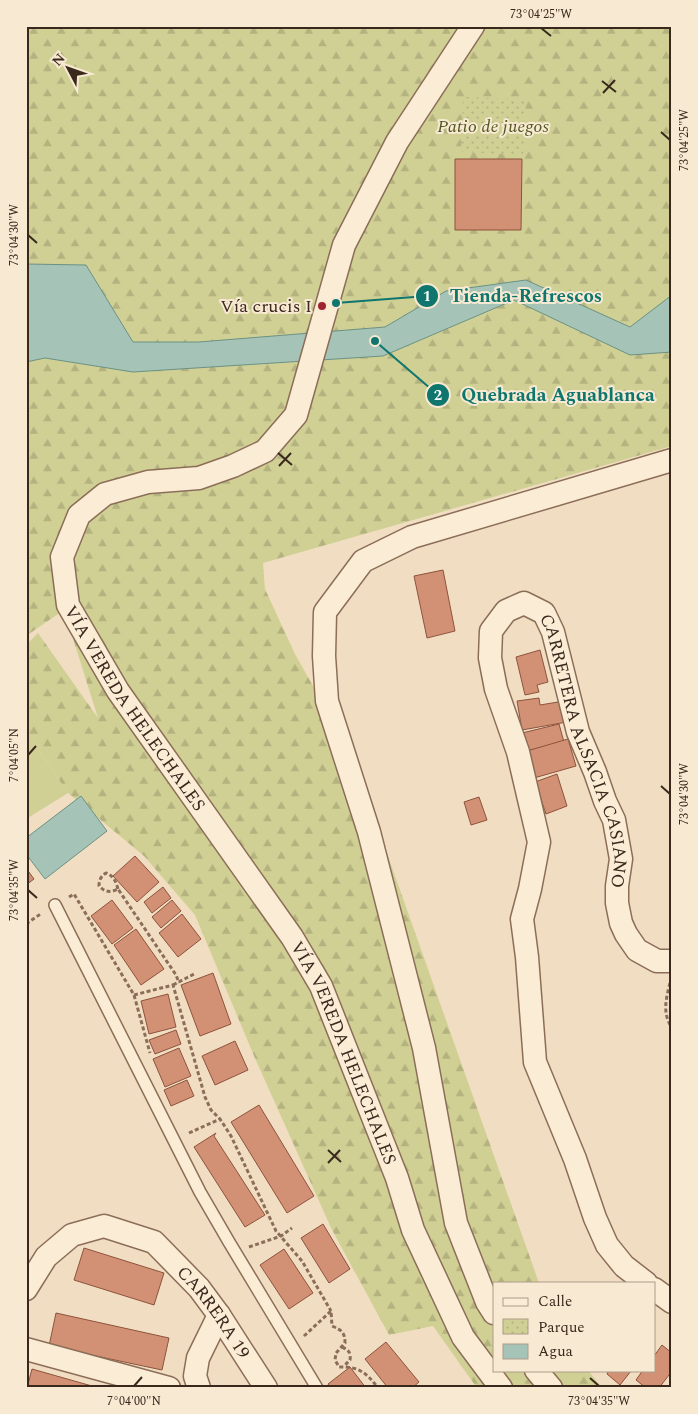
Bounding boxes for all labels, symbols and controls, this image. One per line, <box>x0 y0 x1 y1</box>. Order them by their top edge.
text: 73°04'25"W <box>510 5 572 24</box>
north arrow <box>42 42 92 92</box>
text: N <box>47 49 70 71</box>
text: 73°04'25"W <box>675 109 694 171</box>
park label: Patio de juegos <box>437 113 549 140</box>
text: 73°04'30"W <box>5 204 24 266</box>
callout: Tienda-Refrescos <box>414 279 612 313</box>
text: Tienda-Refrescos <box>450 282 602 311</box>
text: 1 <box>423 285 431 308</box>
place label: Vía crucis I <box>220 293 312 320</box>
marker: Vía crucis I <box>316 300 328 312</box>
callout: Quebrada Aguablanca <box>426 378 664 412</box>
text: Quebrada Aguablanca <box>461 381 655 410</box>
text: 2 <box>434 384 442 407</box>
street label: VÍA VEREDA HELECHALES <box>57 600 212 817</box>
street label: CARRETERA ALSACIA CASIANO <box>532 609 634 890</box>
text: 7°04'05"N <box>5 728 24 782</box>
text: 73°04'30"W <box>675 763 694 825</box>
text: 73°04'35"W <box>5 859 24 921</box>
street label: VÍA VEREDA HELECHALES <box>283 936 403 1169</box>
street label: CARRERA 19 <box>170 1260 257 1364</box>
legend <box>493 1282 656 1372</box>
text: Calle <box>538 1290 572 1313</box>
text: Parque <box>538 1316 585 1339</box>
text: Agua <box>538 1340 574 1363</box>
text: 7°04'00"N <box>107 1392 161 1411</box>
text: 73°04'35"W <box>568 1392 630 1411</box>

